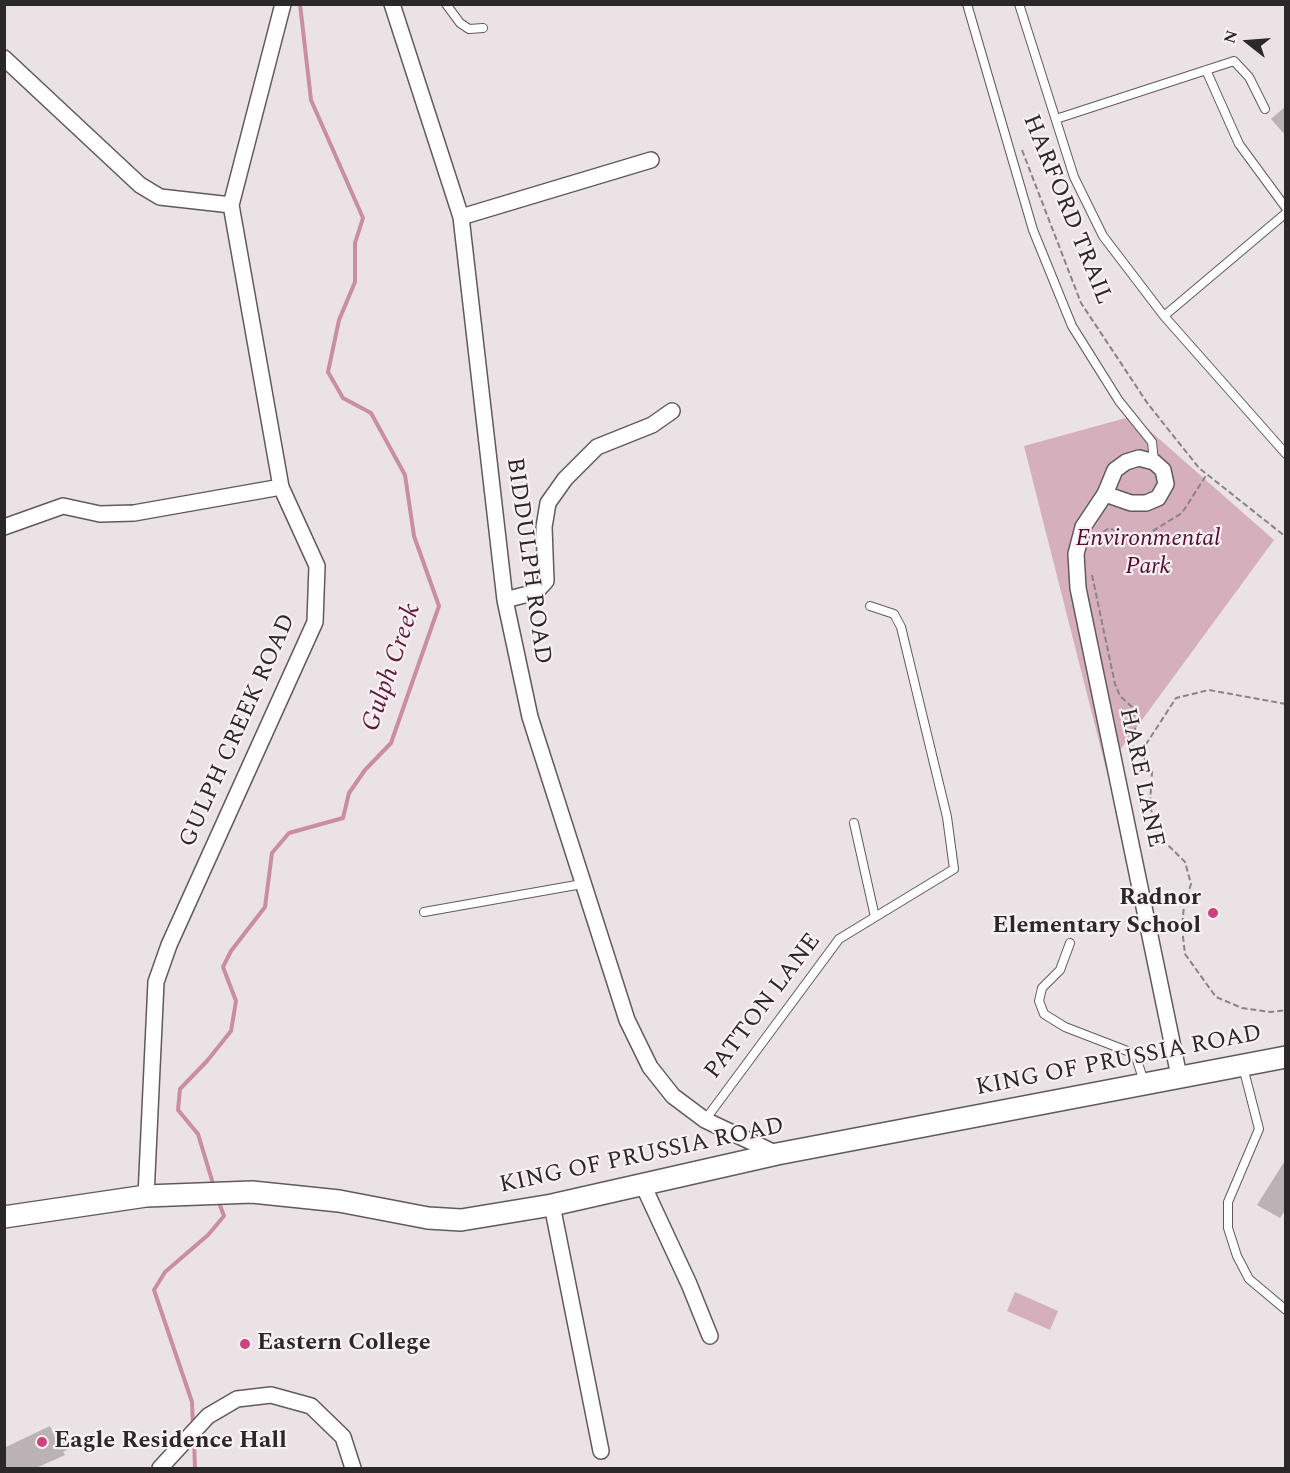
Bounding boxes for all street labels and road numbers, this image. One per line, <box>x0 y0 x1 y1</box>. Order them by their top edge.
street label: HARFORD TRAIL <box>1015 111 1117 309</box>
street label: BIDDULPH ROAD <box>498 456 556 666</box>
street label: GULPH CREEK ROAD <box>175 610 303 852</box>
street label: HARE LANE <box>1111 705 1169 851</box>
street label: PATTON LANE <box>700 928 828 1086</box>
street label: KING OF PRUSSIA ROAD <box>974 1020 1264 1104</box>
street label: KING OF PRUSSIA ROAD <box>497 1113 787 1201</box>

